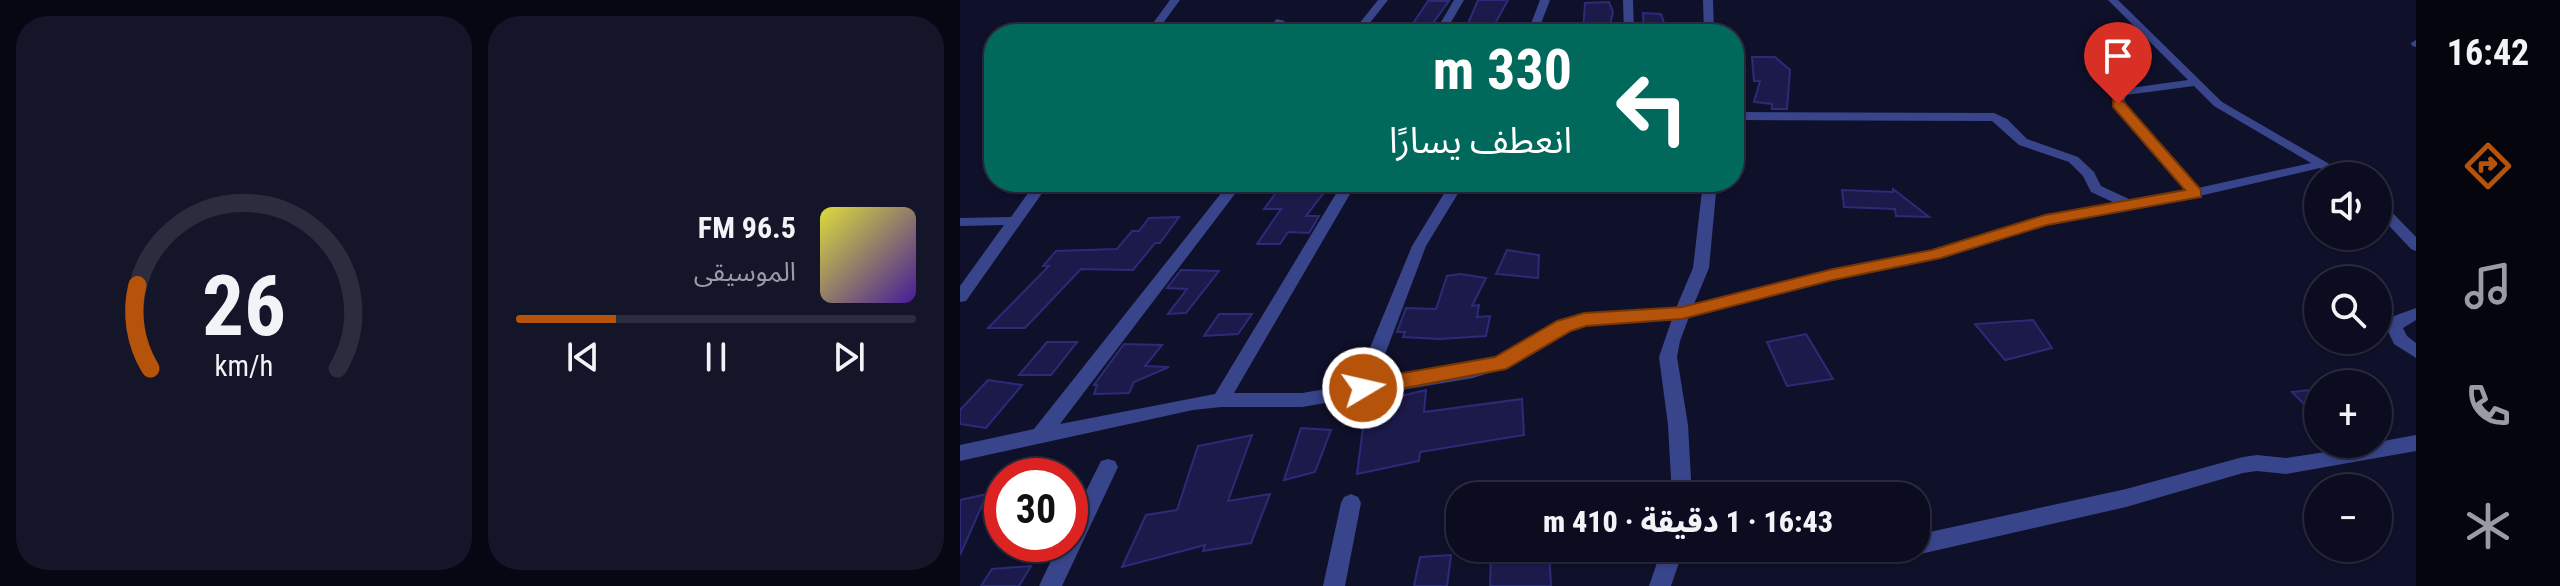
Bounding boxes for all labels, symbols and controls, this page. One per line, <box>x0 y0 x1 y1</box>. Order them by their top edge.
pin <box>2084 22 2152 104</box>
text: 16:42 <box>2447 32 2529 74</box>
icon: arrive <box>2096 34 2140 78</box>
text: 330 m <box>1433 37 1572 103</box>
icon: left <box>1600 56 1704 160</box>
text: انعطف يسارًا <box>1389 120 1572 162</box>
icon: directions <box>2460 138 2516 194</box>
map controls <box>2304 162 2392 562</box>
button: sound <box>2304 162 2392 250</box>
text: 96.5 FM <box>698 210 796 245</box>
text: الموسيقى <box>694 257 796 287</box>
text: 26 <box>202 258 286 355</box>
icon: music <box>2460 258 2516 314</box>
button: search <box>2304 266 2392 354</box>
icon: previous <box>561 335 605 379</box>
icon: pause <box>694 335 738 379</box>
icon: next <box>827 335 871 379</box>
position arrow <box>1321 346 1405 430</box>
text: km/h <box>215 349 273 383</box>
button: + <box>2304 370 2392 458</box>
icon: phone <box>2460 378 2516 434</box>
speed limit sign: 30 <box>984 458 1088 562</box>
button: − <box>2304 474 2392 562</box>
icon: climate <box>2460 498 2516 554</box>
text: 16:43 · 1 دقيقة · 410 m <box>1543 504 1833 539</box>

